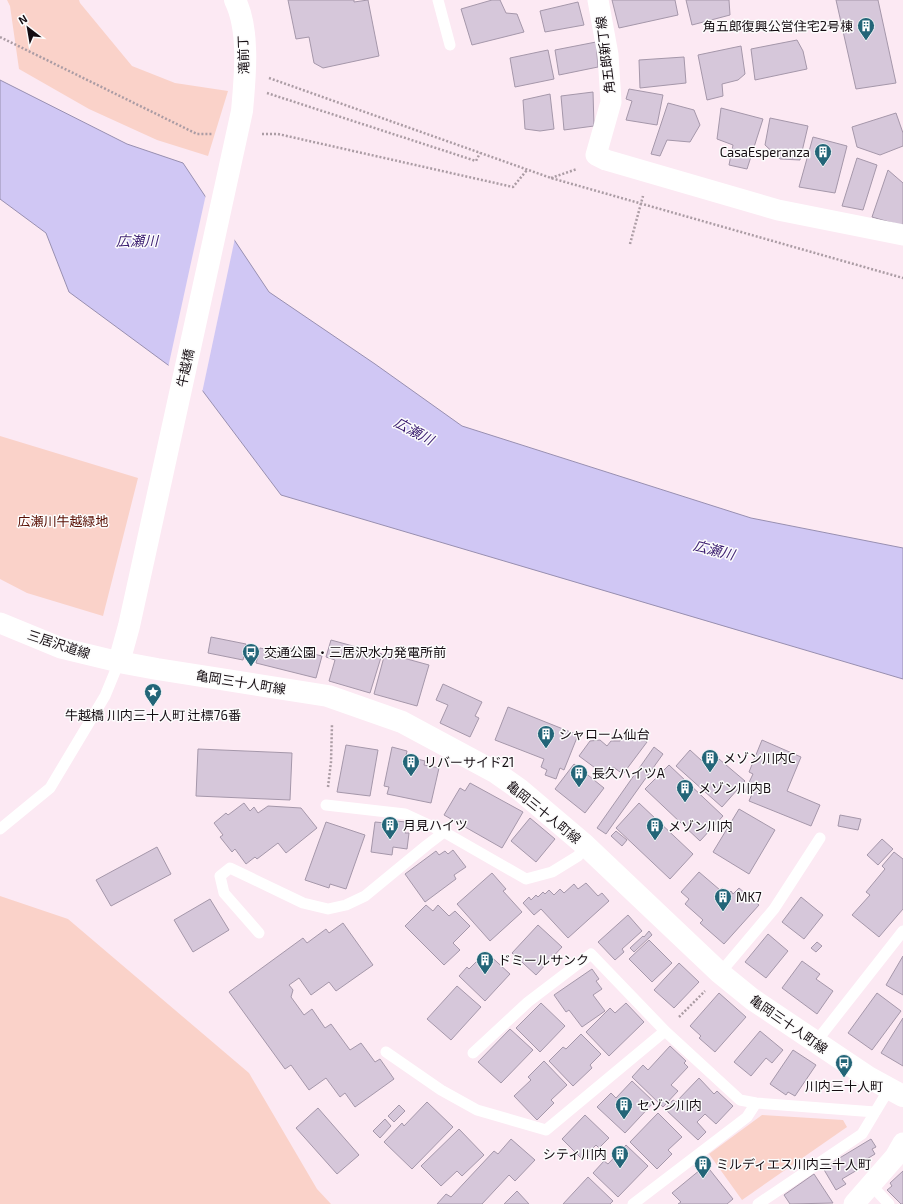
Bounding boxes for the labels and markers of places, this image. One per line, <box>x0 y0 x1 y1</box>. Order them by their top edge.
building icon: 角五郎復興公営住宅2号棟 <box>856 16 876 41</box>
place label: 角五郎復興公営住宅2号棟 <box>703 18 853 34</box>
building icon: CasaEsperanza <box>813 142 833 167</box>
place label: CasaEsperanza <box>720 144 810 160</box>
bus stop icon: 交通公園・三居沢水力発電所前 <box>241 642 261 667</box>
place label: 交通公園・三居沢水力発電所前 <box>264 644 446 660</box>
place icon: 牛越橋 川内三十人町 辻標76番 <box>143 682 163 707</box>
place label: 牛越橋 川内三十人町 辻標76番 <box>65 707 241 723</box>
building icon: シャローム仙台 <box>536 724 556 749</box>
place label: シャローム仙台 <box>559 726 650 742</box>
building icon: メゾン川内C <box>700 748 720 773</box>
place label: メゾン川内C <box>723 750 795 766</box>
building icon: リバーサイド21 <box>401 752 421 777</box>
place label: リバーサイド21 <box>424 754 514 770</box>
building icon: 長久ハイツA <box>569 763 589 788</box>
place label: 長久ハイツA <box>592 765 665 781</box>
building icon: メゾン川内B <box>675 778 695 803</box>
place label: メゾン川内B <box>698 780 771 796</box>
building icon: 月見ハイツ <box>380 815 400 840</box>
building icon: メゾン川内 <box>645 816 665 841</box>
place label: 月見ハイツ <box>403 817 468 833</box>
place label: メゾン川内 <box>668 818 733 834</box>
building icon: MK7 <box>713 887 733 912</box>
place label: MK7 <box>736 889 762 905</box>
building icon: ドミールサンク <box>475 950 495 975</box>
place label: ドミールサンク <box>498 952 589 968</box>
bus stop icon: 川内三十人町 <box>834 1053 854 1078</box>
place label: 川内三十人町 <box>805 1078 883 1094</box>
building icon: セゾン川内 <box>614 1095 634 1120</box>
place label: セゾン川内 <box>637 1097 702 1113</box>
building icon: シティ川内 <box>610 1144 630 1169</box>
place label: シティ川内 <box>543 1146 607 1162</box>
building icon: ミルディエス川内三十人町 <box>693 1154 713 1179</box>
place label: ミルディエス川内三十人町 <box>716 1156 871 1172</box>

